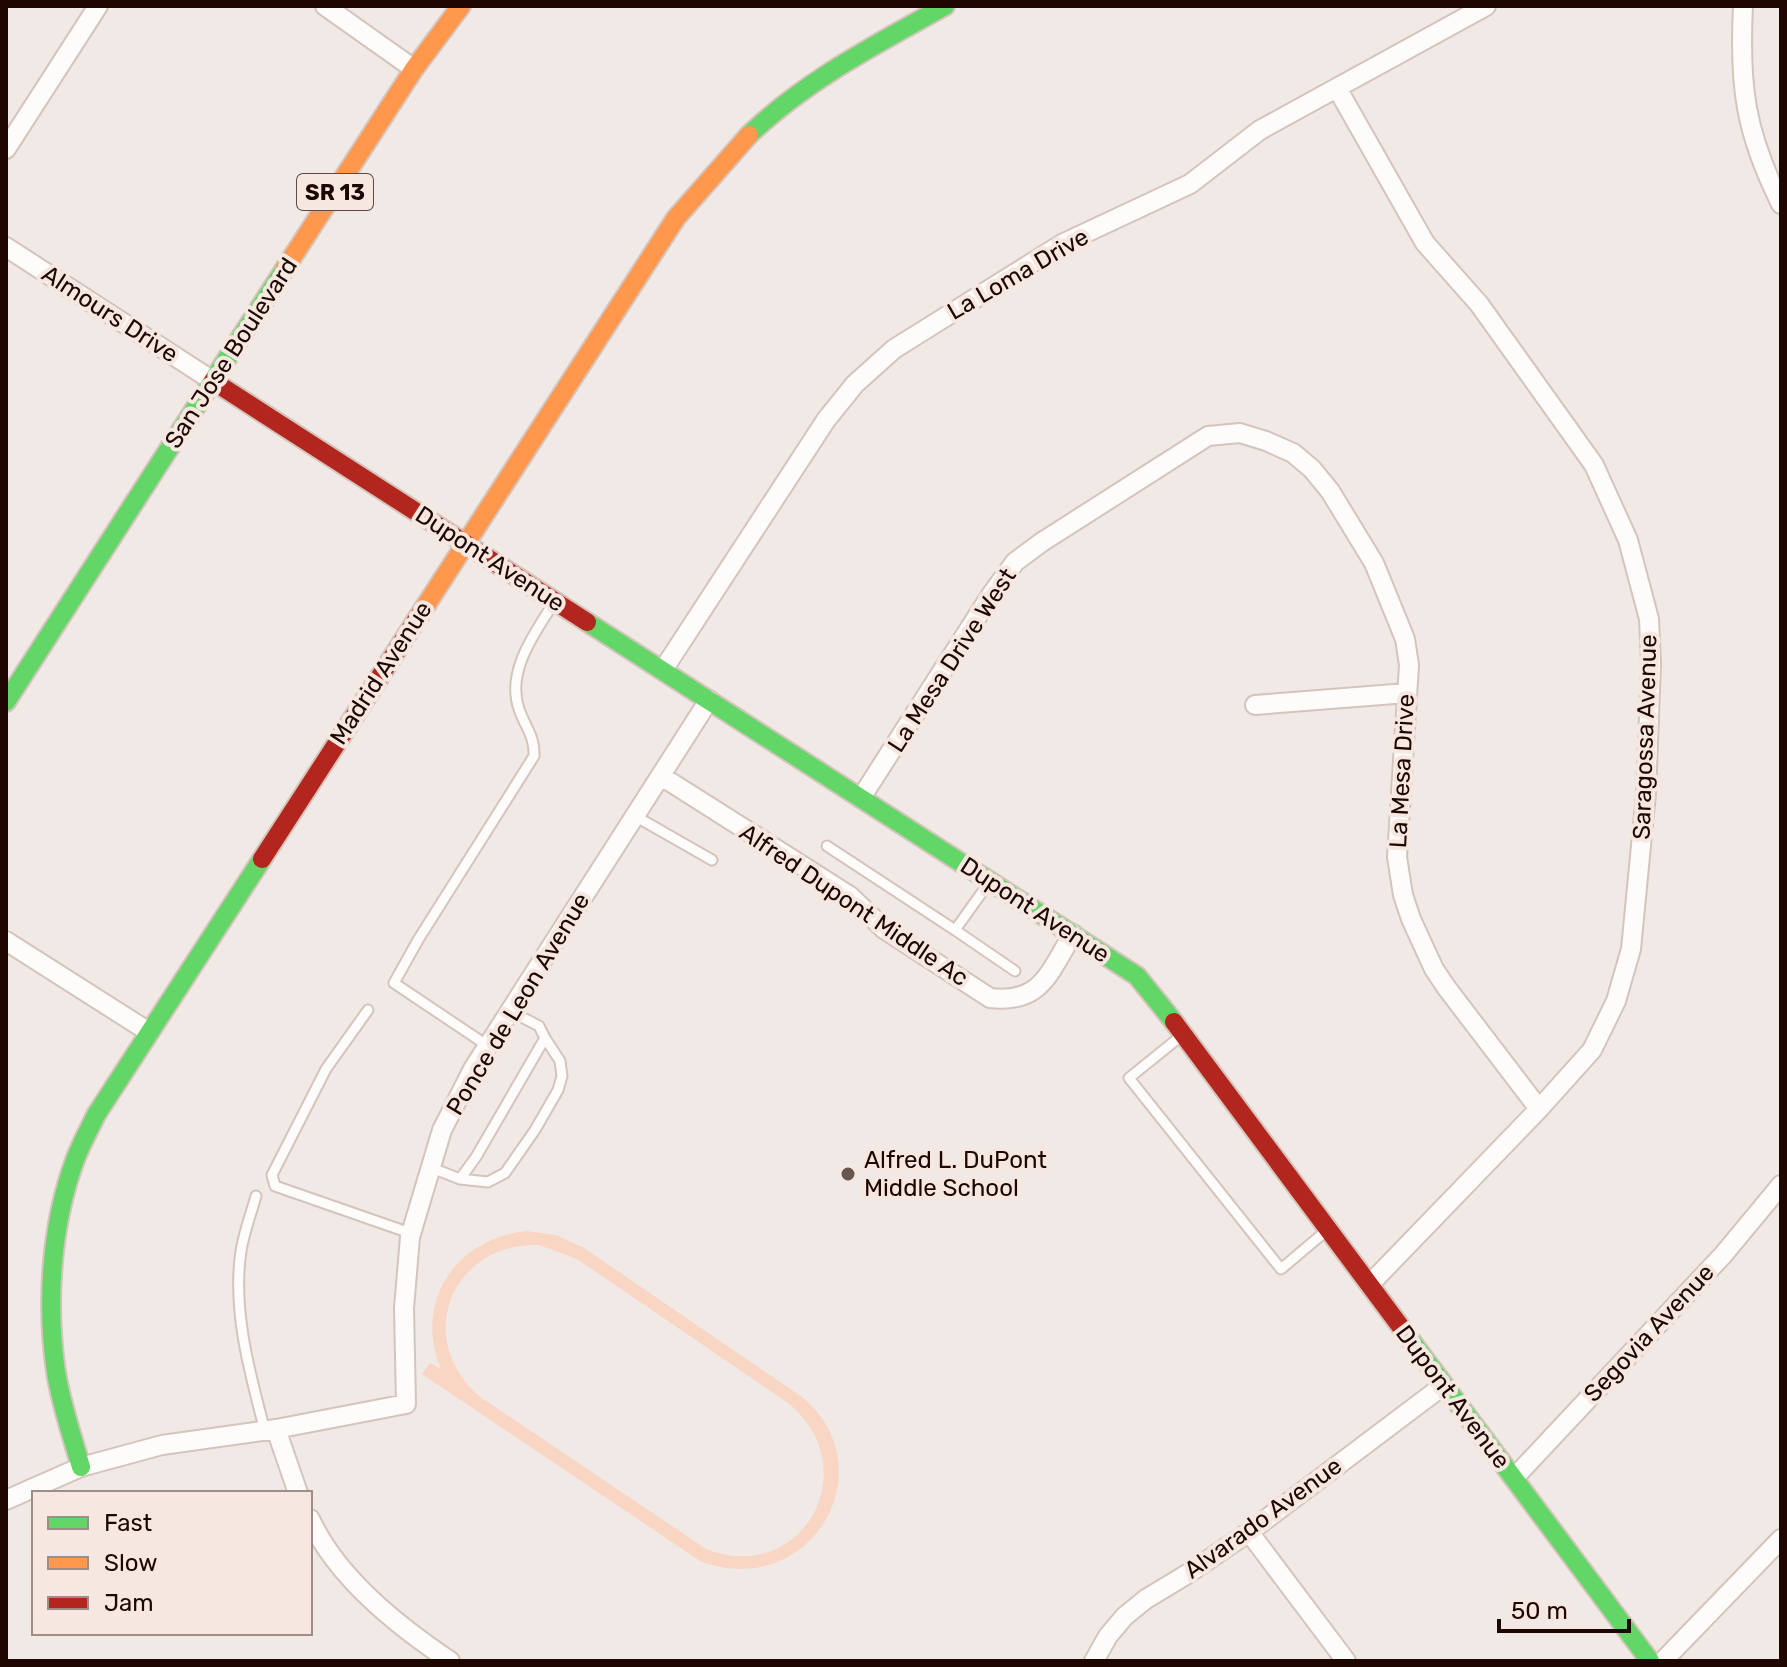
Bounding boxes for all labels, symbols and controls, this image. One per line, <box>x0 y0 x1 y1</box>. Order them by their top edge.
road number: SR 13 <box>297 174 373 210</box>
street label: La Loma Drive <box>943 222 1093 326</box>
street label: San Jose Boulevard <box>159 253 303 453</box>
street label: Almours Drive <box>37 260 183 368</box>
street label: Dupont Avenue <box>410 500 570 618</box>
street label: La Mesa Drive West <box>882 563 1022 757</box>
street label: Madrid Avenue <box>324 596 438 750</box>
street label: Saragossa Avenue <box>1627 634 1663 840</box>
street label: La Mesa Drive <box>1384 693 1420 849</box>
street label: Alfred Dupont Middle Ac <box>734 818 974 992</box>
street label: Dupont Avenue <box>955 851 1115 969</box>
street label: Ponce de Leon Avenue <box>441 888 595 1120</box>
place label: Alfred L. DuPont Middle School <box>864 1146 1047 1202</box>
marker: Alfred L. DuPont Middle School <box>839 1165 857 1183</box>
street label: Segovia Avenue <box>1578 1258 1720 1408</box>
street label: Dupont Avenue <box>1390 1320 1516 1474</box>
street label: Alvarado Avenue <box>1179 1452 1347 1584</box>
legend <box>32 1491 312 1635</box>
text: Fast <box>104 1509 152 1537</box>
text: Slow <box>104 1549 157 1577</box>
scale bar <box>1499 1583 1629 1633</box>
text: Jam <box>104 1589 154 1617</box>
text: 50 m <box>1511 1597 1568 1625</box>

